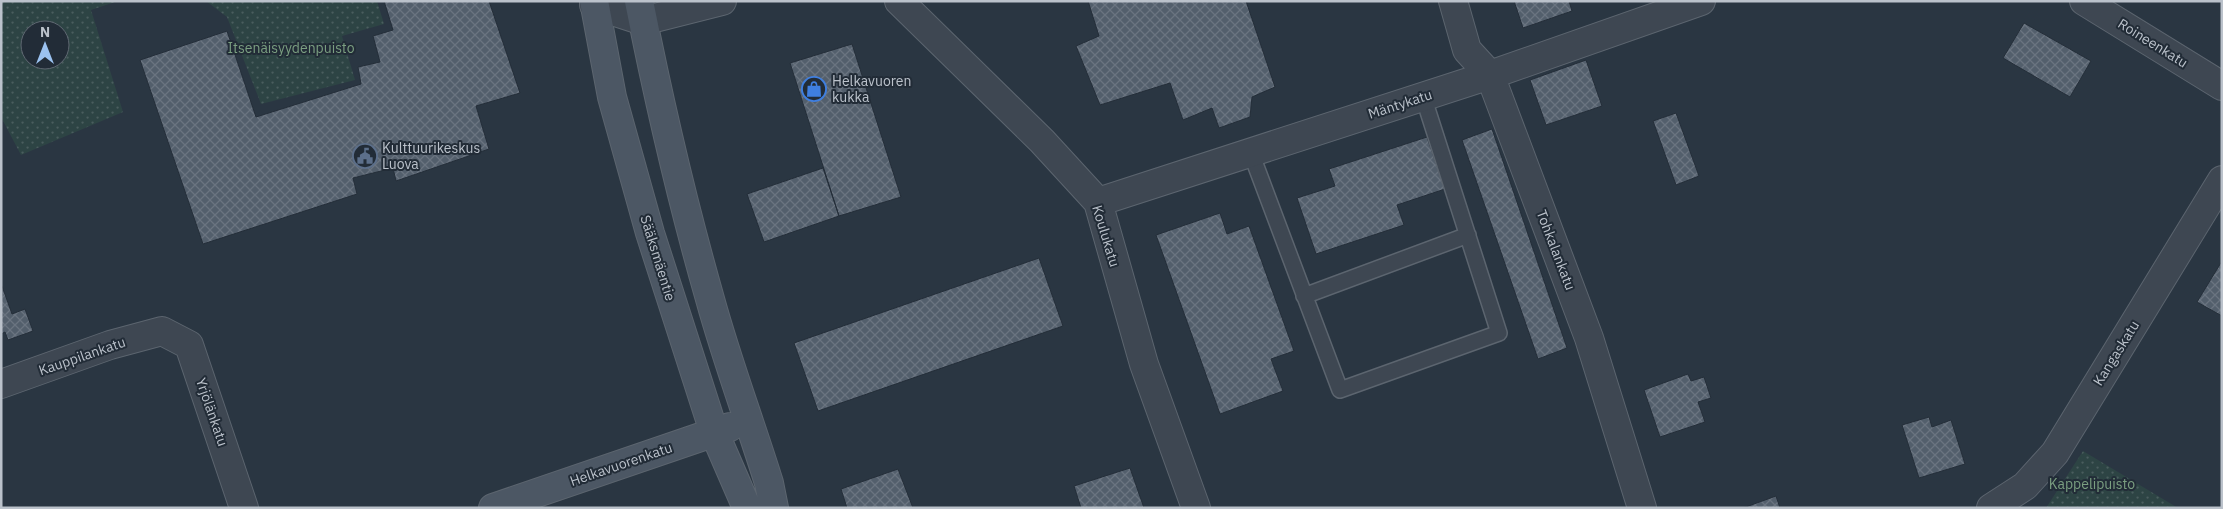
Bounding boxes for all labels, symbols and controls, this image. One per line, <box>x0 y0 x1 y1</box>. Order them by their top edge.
street label: Roineenkatu <box>2115 14 2191 72</box>
north arrow <box>20 20 70 70</box>
text: N <box>40 23 50 41</box>
park label: Itsenäisyydenpuisto <box>227 39 355 57</box>
place label: Helkavuoren kukka <box>832 72 911 106</box>
shop icon: Helkavuoren kukka <box>801 76 827 102</box>
street label: Mäntykatu <box>1366 85 1434 123</box>
place label: Kulttuurikeskus Luova <box>382 139 481 173</box>
public building icon: Kulttuurikeskus Luova <box>352 143 378 169</box>
street label: Koulukatu <box>1088 203 1124 269</box>
street label: Tohkalankatu <box>1532 207 1580 293</box>
street label: Sääksmäentie <box>636 213 680 303</box>
street label: Kangaskatu <box>2089 317 2143 389</box>
street label: Kauppilankatu <box>36 333 128 379</box>
street label: Yrjölänkatu <box>192 375 232 449</box>
street label: Helkavuorenkatu <box>567 438 675 490</box>
park label: Kappelipuisto <box>2049 475 2135 493</box>

